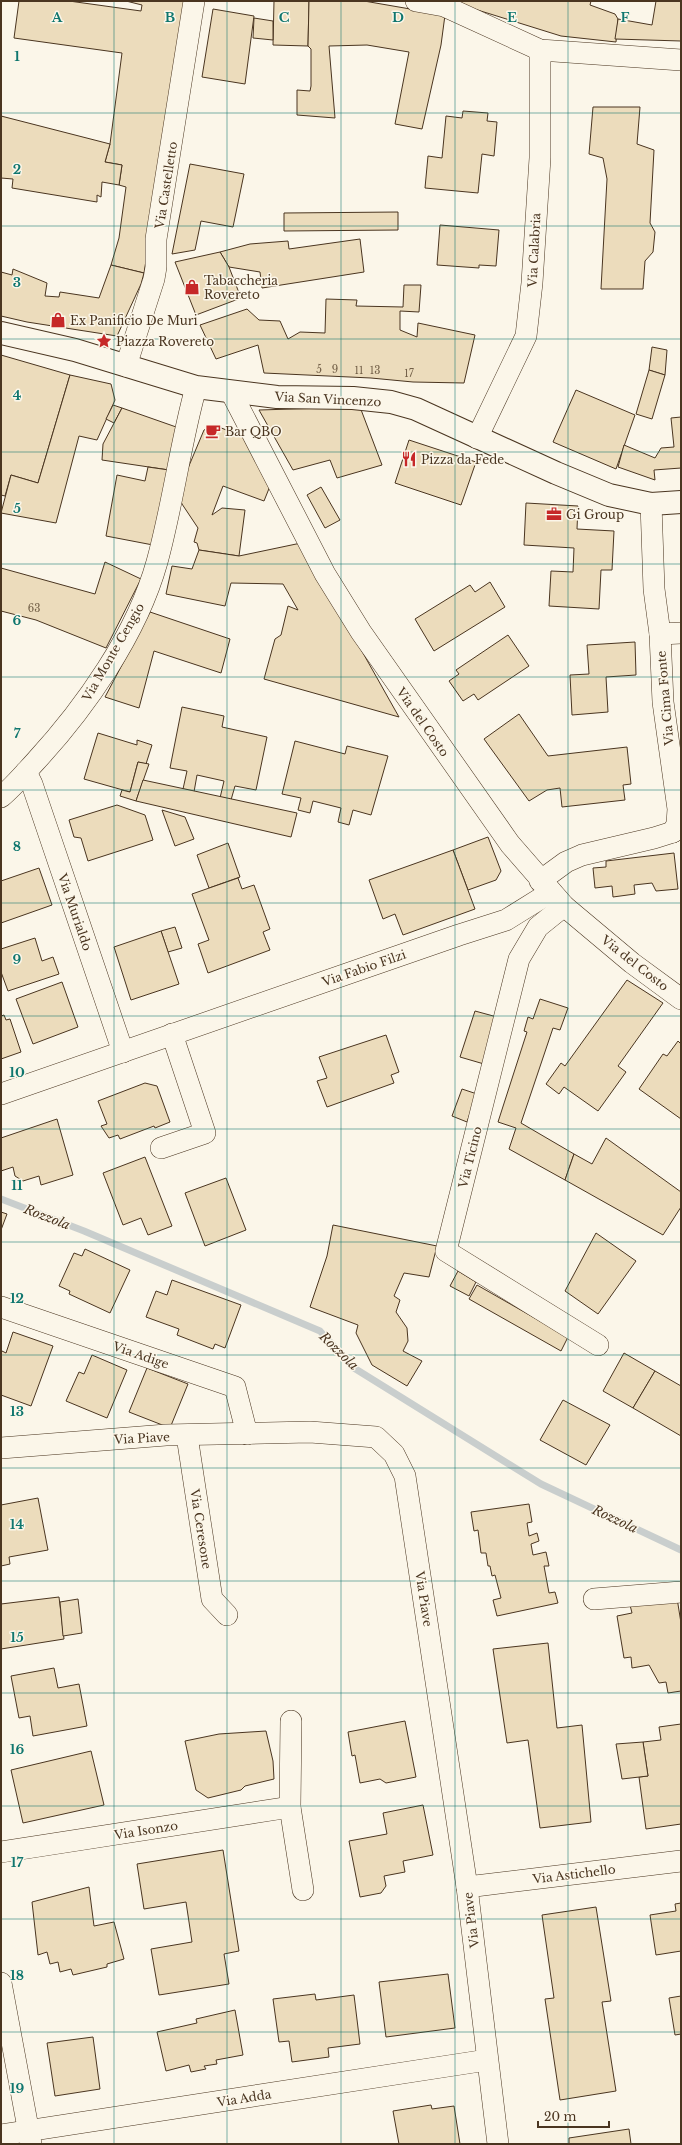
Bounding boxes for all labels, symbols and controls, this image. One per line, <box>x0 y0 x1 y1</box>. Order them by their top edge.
text: A <box>51 9 63 26</box>
text: B <box>165 9 175 26</box>
text: C <box>279 9 290 26</box>
text: D <box>392 9 404 26</box>
text: E <box>507 9 517 26</box>
text: F <box>621 9 630 26</box>
text: 1 <box>14 48 20 65</box>
street label: Via Castelletto <box>152 140 180 231</box>
text: 2 <box>13 161 21 178</box>
street label: Via Calabria <box>525 212 543 289</box>
place label: Tabaccheria Rovereto <box>204 273 278 302</box>
text: 3 <box>13 274 21 291</box>
shop icon: Tabaccheria Rovereto <box>183 278 201 296</box>
shop icon: Ex Panificio De Muri <box>49 311 67 329</box>
place label: Ex Panificio De Muri <box>70 313 198 328</box>
place icon: Piazza Rovereto <box>95 332 113 350</box>
place label: Piazza Rovereto <box>116 334 214 349</box>
house number: 5 <box>316 363 322 376</box>
house number: 9 <box>332 363 338 376</box>
house number: 11 <box>355 364 363 377</box>
house number: 13 <box>370 364 380 377</box>
house number: 17 <box>404 367 415 380</box>
text: 4 <box>13 387 22 404</box>
street label: Via San Vincenzo <box>273 389 382 409</box>
cafe icon: Bar QBO <box>204 422 222 440</box>
place label: Bar QBO <box>225 424 282 439</box>
restaurant icon: Pizza da Fede <box>400 450 418 468</box>
place label: Pizza da Fede <box>421 452 504 467</box>
text: 5 <box>13 500 21 517</box>
office icon: Gi Group <box>545 505 563 523</box>
place label: Gi Group <box>566 507 624 522</box>
street label: Via Monte Cengio <box>78 600 147 705</box>
house number: 63 <box>28 602 40 615</box>
text: 6 <box>13 612 22 629</box>
street label: Via Cima Fonte <box>653 650 677 747</box>
street label: Via del Costo <box>393 684 452 760</box>
text: 7 <box>14 725 21 742</box>
text: 8 <box>13 838 21 855</box>
street label: Via Murialdo <box>54 871 95 953</box>
street label: Via del Costo <box>598 932 672 994</box>
street label: Via Fabio Filzi <box>319 947 408 990</box>
text: 9 <box>13 951 22 968</box>
text: 10 <box>9 1064 25 1081</box>
street label: Via Ticino <box>455 1124 485 1190</box>
text: 11 <box>11 1177 23 1194</box>
water label: Rozzola <box>21 1200 73 1234</box>
text: 12 <box>10 1290 24 1307</box>
water label: Rozzola <box>315 1327 362 1374</box>
street label: Via Adige <box>110 1338 171 1372</box>
text: 13 <box>10 1403 24 1420</box>
street label: Via Piave <box>113 1429 170 1447</box>
street label: Via Ceresone <box>187 1487 215 1570</box>
water label: Rozzola <box>589 1501 640 1537</box>
text: 14 <box>10 1516 25 1533</box>
street label: Via Piave <box>412 1569 436 1628</box>
text: 15 <box>10 1629 24 1646</box>
text: 16 <box>10 1741 24 1758</box>
street label: Via Isonzo <box>112 1818 179 1843</box>
text: 17 <box>11 1854 23 1871</box>
street label: Via Astichello <box>531 1861 616 1887</box>
street label: Via Piave <box>460 1891 482 1950</box>
text: 18 <box>10 1967 24 1984</box>
text: 19 <box>10 2080 24 2097</box>
street label: Via Adda <box>215 2086 273 2110</box>
scale bar <box>538 2103 609 2129</box>
text: 20 m <box>544 2109 576 2124</box>

